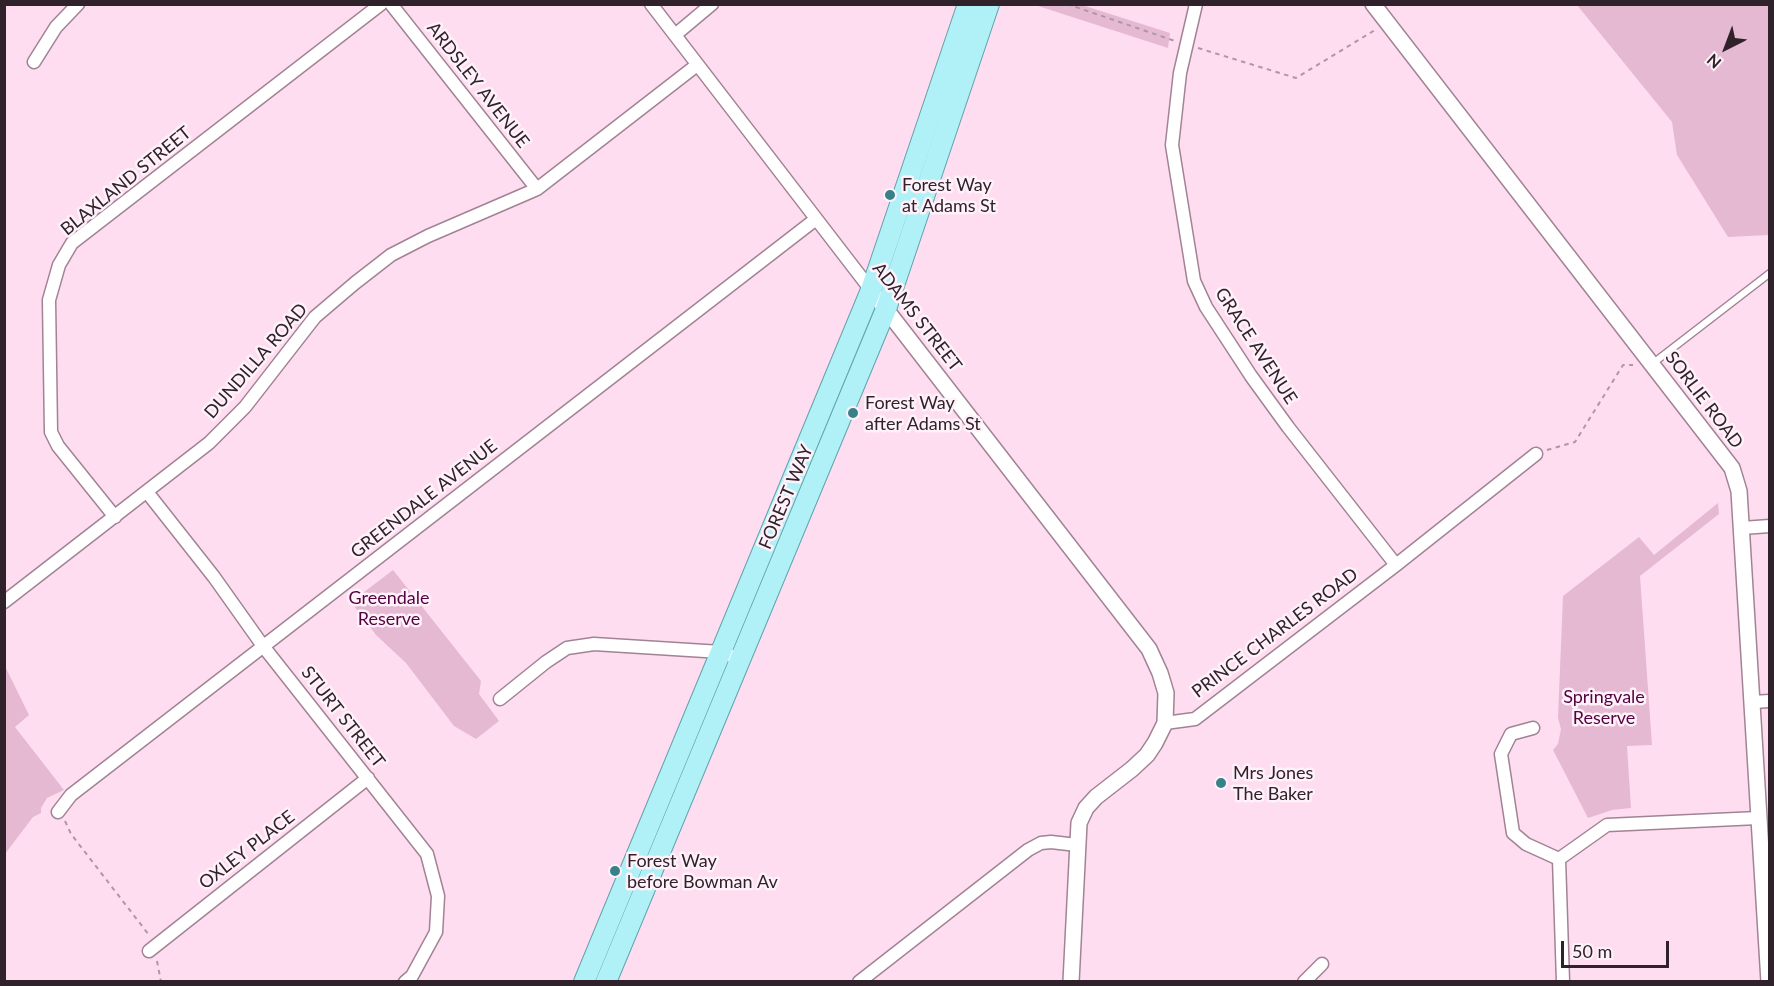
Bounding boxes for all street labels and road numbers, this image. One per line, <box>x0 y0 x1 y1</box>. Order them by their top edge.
street label: ARDSLEY AVENUE <box>422 18 534 152</box>
street label: BLAXLAND STREET <box>57 122 195 240</box>
street label: ADAMS STREET <box>868 258 966 376</box>
street label: GRACE AVENUE <box>1210 284 1302 408</box>
street label: DUNDILLA ROAD <box>200 299 312 423</box>
street label: SORLIE ROAD <box>1661 347 1747 453</box>
street label: GREENDALE AVENUE <box>346 435 502 563</box>
street label: FOREST WAY <box>754 442 818 552</box>
street label: PRINCE CHARLES ROAD <box>1188 564 1362 702</box>
street label: STURT STREET <box>297 662 389 772</box>
street label: OXLEY PLACE <box>195 806 299 894</box>

